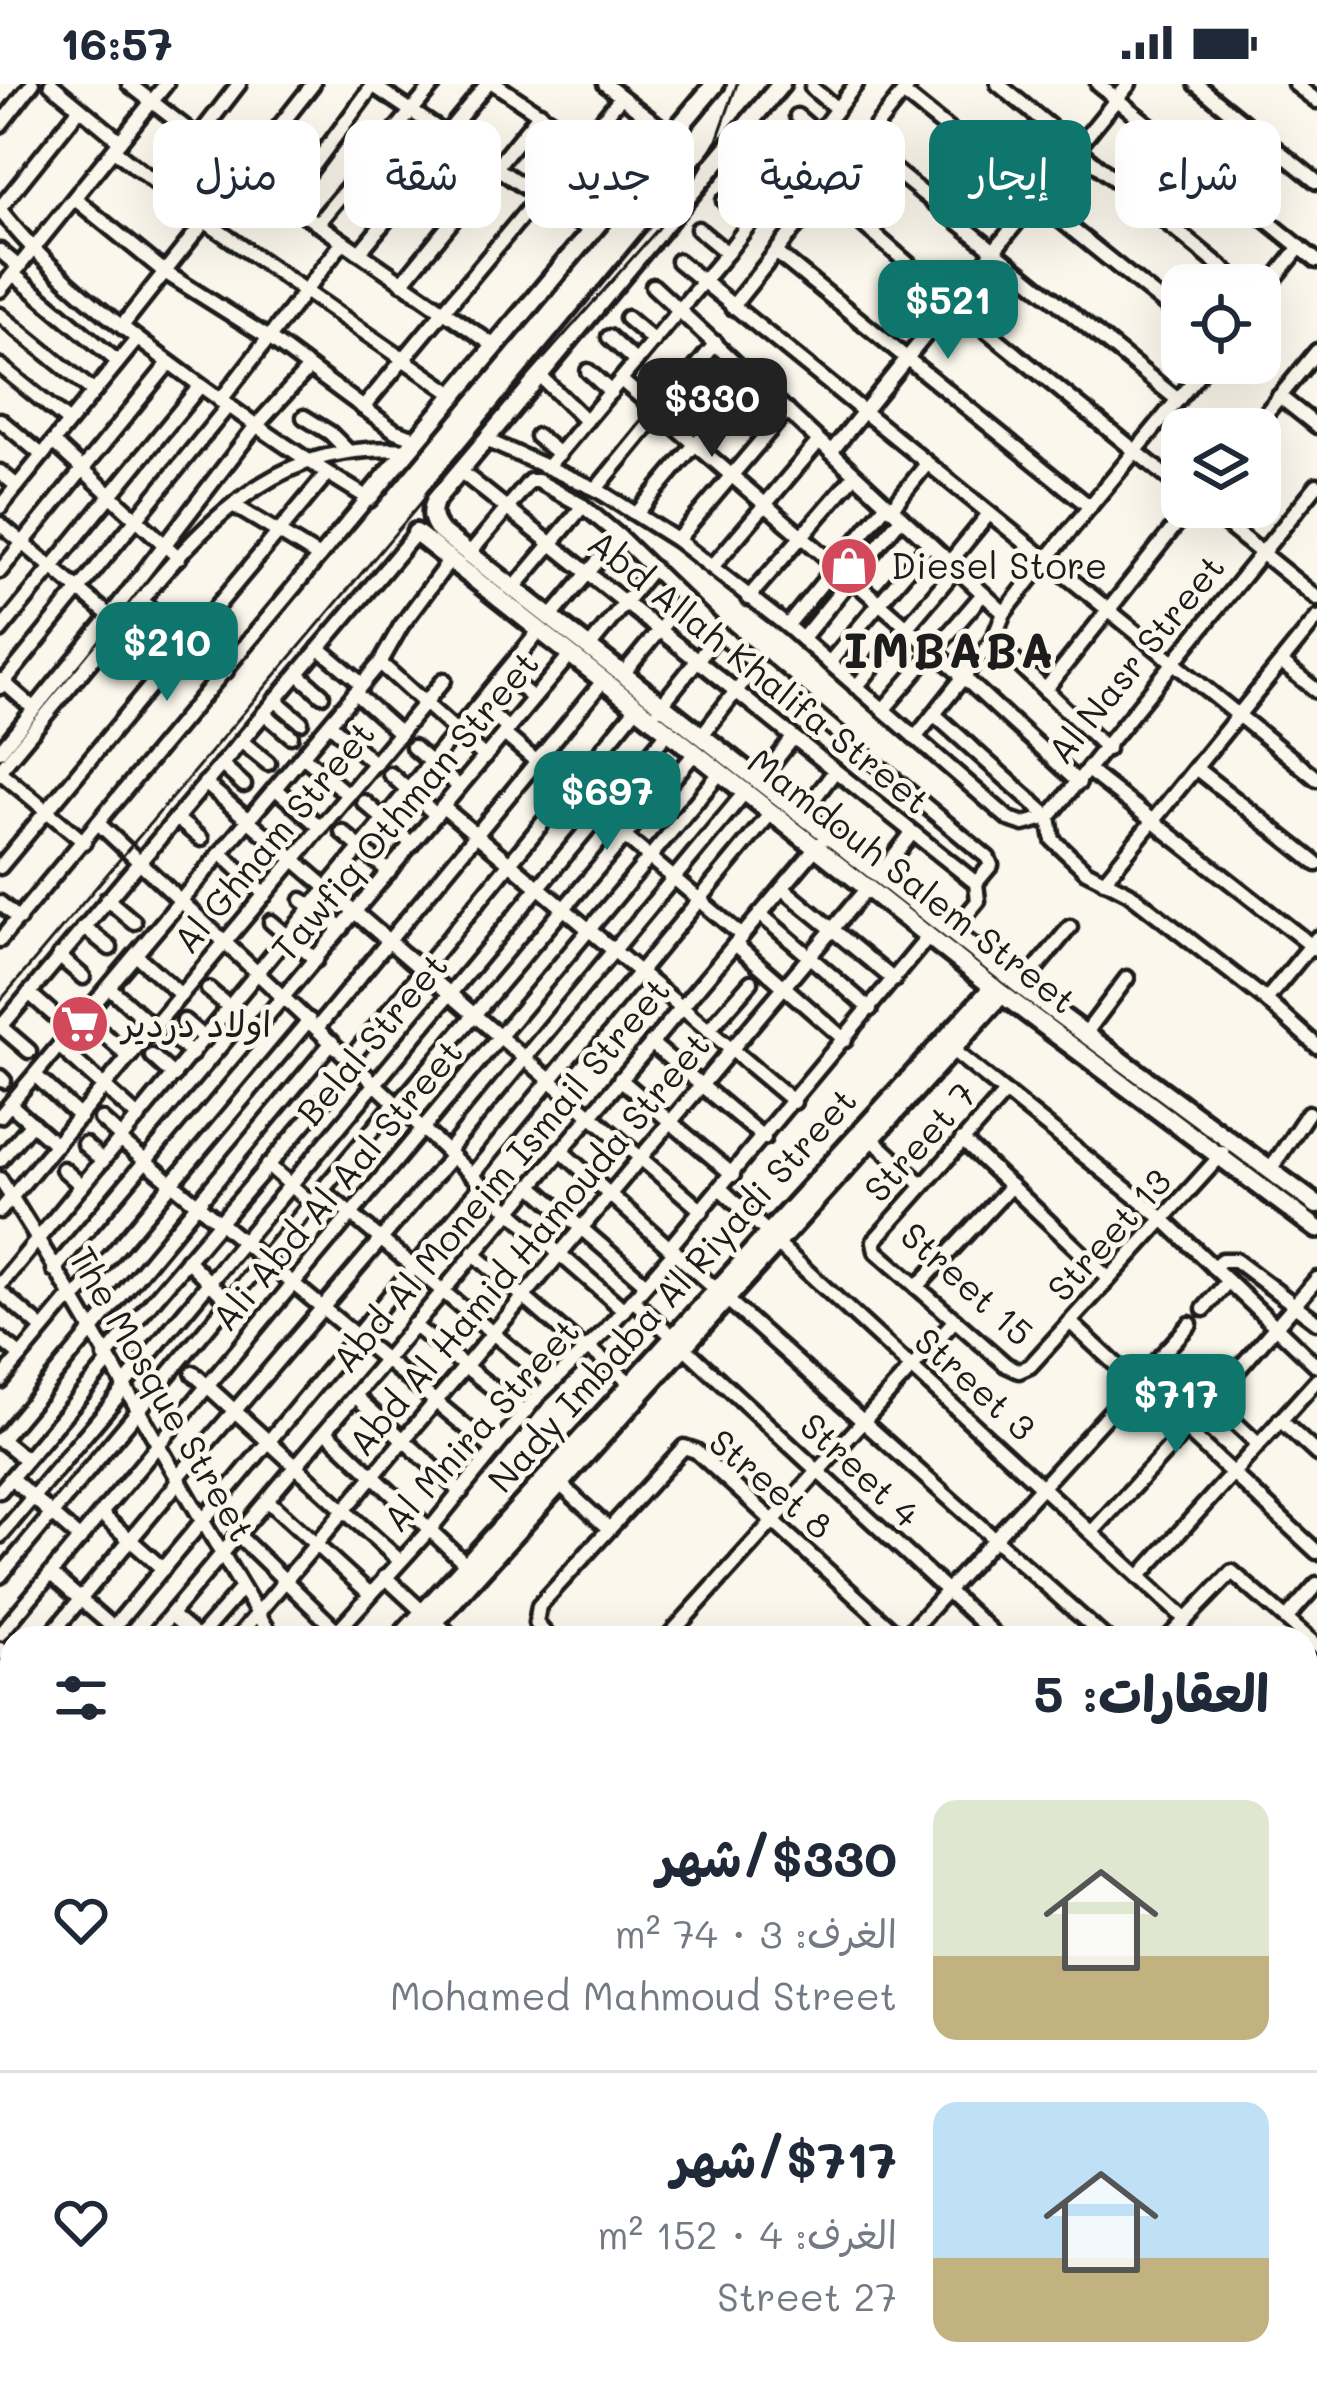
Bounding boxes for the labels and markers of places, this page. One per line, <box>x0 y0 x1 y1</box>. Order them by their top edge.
pin: $521 <box>877 260 1019 362</box>
pin: $330 <box>641 358 783 460</box>
shop icon: Diesel Store <box>818 535 880 597</box>
place label: Diesel Store <box>891 541 1107 588</box>
pin: $210 <box>96 602 238 704</box>
pin: $697 <box>536 751 678 853</box>
supermarket icon: اولاد دردير <box>49 993 111 1055</box>
place label: اولاد دردير <box>119 999 271 1046</box>
pin: $717 <box>1105 1354 1247 1456</box>

